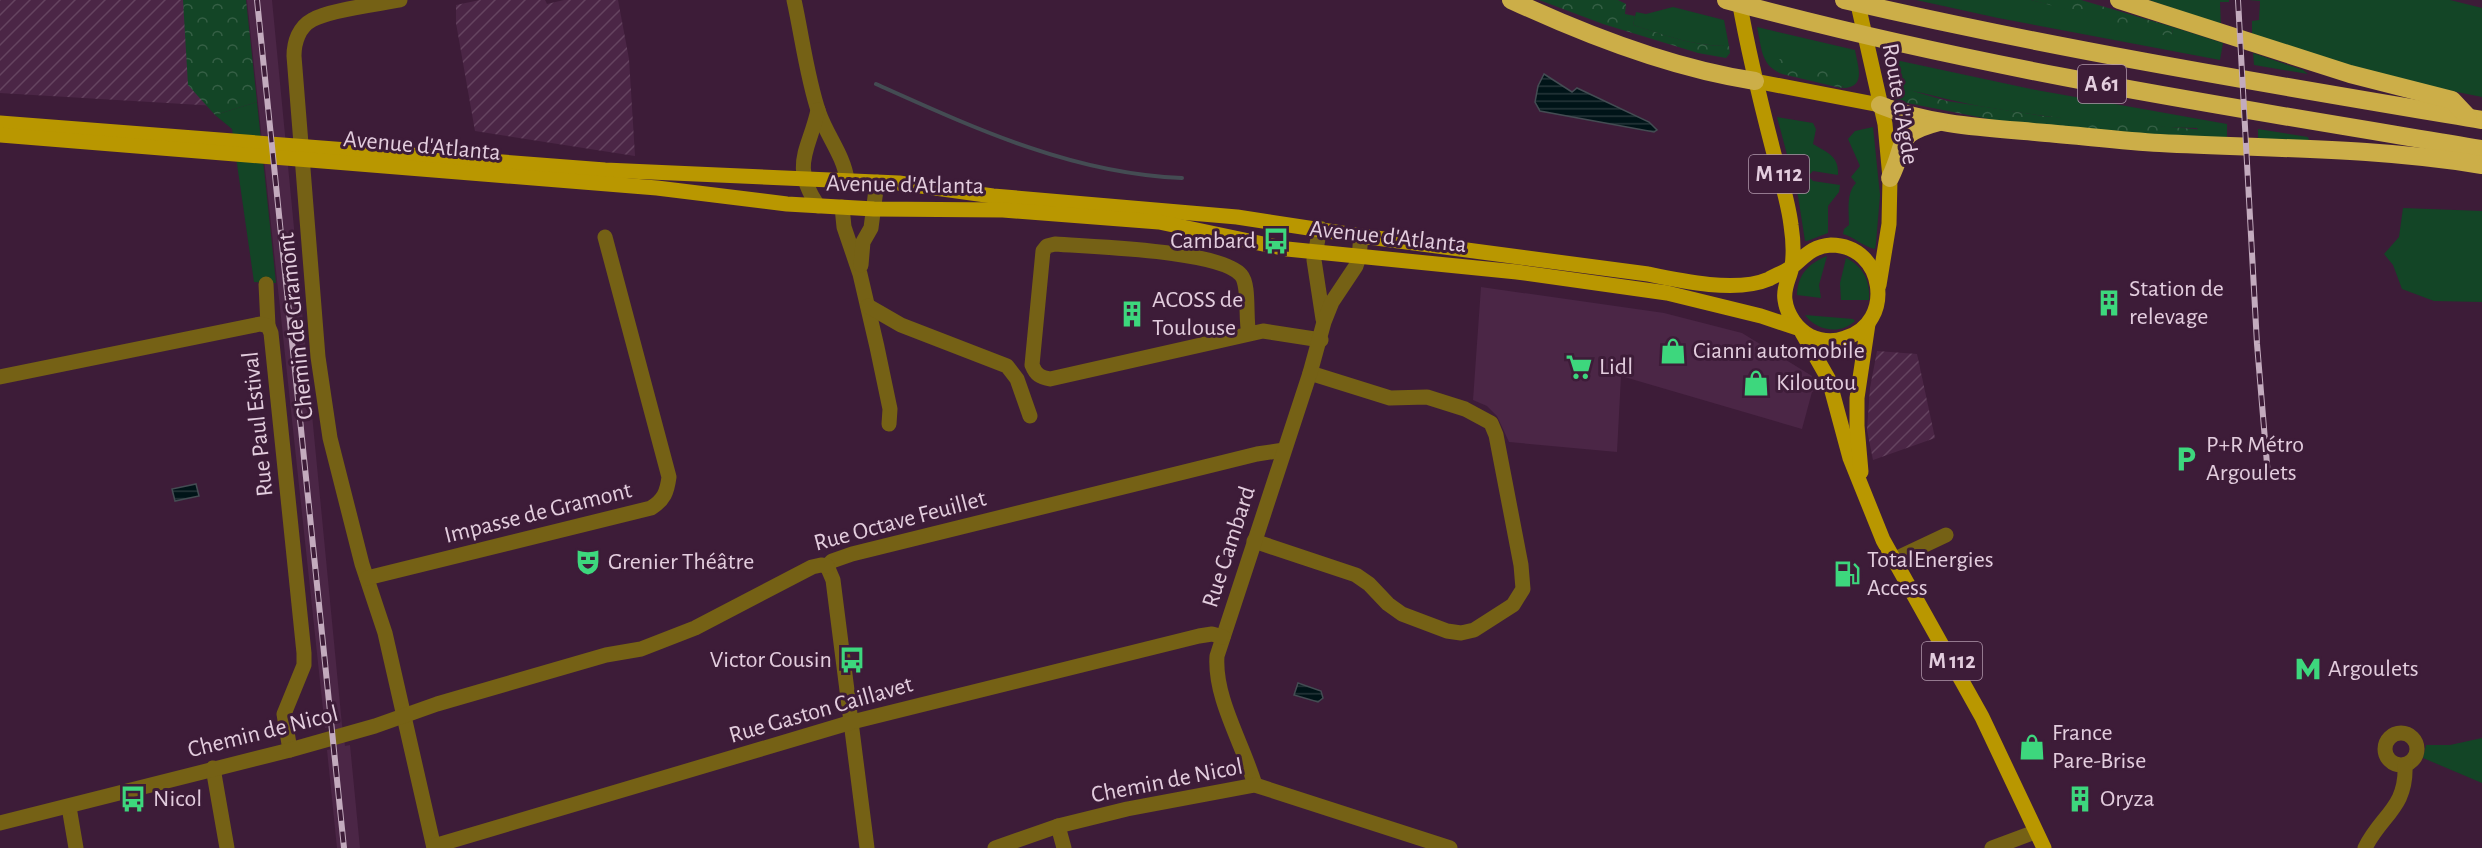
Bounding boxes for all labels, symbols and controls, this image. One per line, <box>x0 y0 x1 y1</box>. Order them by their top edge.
street label: Route d'Agde <box>1878 41 1922 167</box>
road number: A 61 <box>2078 65 2126 103</box>
street label: Avenue d'Atlanta <box>342 127 502 165</box>
road number: M 112 <box>1749 155 1809 193</box>
street label: Avenue d'Atlanta <box>826 172 984 198</box>
street label: Avenue d'Atlanta <box>1308 217 1468 257</box>
bus stop icon: Cambard <box>1261 226 1291 256</box>
place label: Cambard <box>1170 229 1256 253</box>
street label: Chemin de Gramont <box>274 231 318 421</box>
place label: Station de relevage <box>2129 277 2224 329</box>
place label: ACOSS de Toulouse <box>1152 288 1243 340</box>
building icon: Station de relevage <box>2094 288 2124 318</box>
building icon: ACOSS de Toulouse <box>1117 299 1147 329</box>
shop icon: Cianni automobile <box>1658 336 1688 366</box>
place label: Cianni automobile <box>1693 339 1865 363</box>
street label: Rue Paul Estival <box>238 350 278 498</box>
supermarket icon: Lidl <box>1564 352 1594 382</box>
place label: Lidl <box>1599 355 1633 379</box>
shop icon: Kiloutou <box>1741 368 1771 398</box>
place label: Kiloutou <box>1776 371 1856 395</box>
place label: P+R Métro Argoulets <box>2206 433 2304 485</box>
parking icon: P+R Métro Argoulets <box>2171 444 2201 474</box>
street label: Impasse de Gramont <box>442 478 634 548</box>
street label: Rue Cambard <box>1198 483 1260 611</box>
street label: Rue Octave Feuillet <box>811 486 989 556</box>
theatre icon: Grenier Théâtre <box>573 547 603 577</box>
place label: TotalEnergies Access <box>1867 548 1994 600</box>
place label: Grenier Théâtre <box>608 550 754 574</box>
fuel station icon: TotalEnergies Access <box>1832 559 1862 589</box>
road number: M 112 <box>1922 642 1982 680</box>
bus stop icon: Victor Cousin <box>837 645 867 675</box>
place label: Victor Cousin <box>710 648 832 672</box>
metro station icon: Argoulets <box>2293 654 2323 684</box>
place label: Argoulets <box>2328 657 2419 681</box>
street label: Rue Gaston Caillavet <box>726 672 916 748</box>
street label: Chemin de Nicol <box>185 702 341 762</box>
place label: France Pare-Brise <box>2052 721 2146 773</box>
shop icon: France Pare-Brise <box>2017 732 2047 762</box>
street label: Chemin de Nicol <box>1089 755 1245 807</box>
bus stop icon: Nicol <box>118 784 148 814</box>
building icon: Oryza <box>2065 784 2095 814</box>
place label: Nicol <box>153 787 202 811</box>
place label: Oryza <box>2100 787 2155 811</box>

